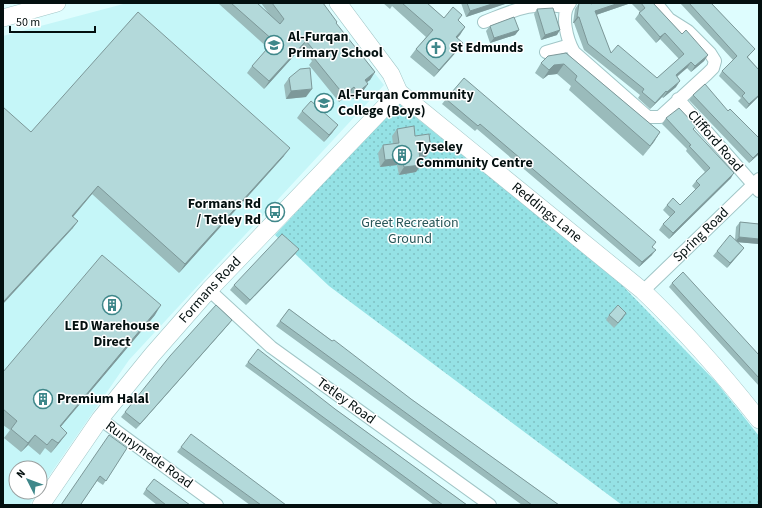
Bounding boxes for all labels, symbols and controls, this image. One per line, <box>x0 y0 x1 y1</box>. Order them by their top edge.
scale bar <box>10 8 95 34</box>
text: 50 m <box>16 14 40 31</box>
place label: Al-Furqan Primary School <box>287 27 383 63</box>
school or university icon: Al-Furqan Primary School <box>263 34 285 56</box>
church icon: St Edmunds <box>425 37 447 59</box>
place label: St Edmunds <box>450 38 523 58</box>
place label: Al-Furqan Community College (Boys) <box>337 85 474 121</box>
school or university icon: Al-Furqan Community College (Boys) <box>313 92 335 114</box>
street label: Clifford Road <box>683 106 747 176</box>
place label: Tyseley Community Centre <box>416 137 533 173</box>
building icon: Tyseley Community Centre <box>391 144 413 166</box>
street label: Reddings Lane <box>507 178 586 247</box>
place label: Formans Rd / Tetley Rd <box>188 194 261 230</box>
bus stop icon: Formans Rd / Tetley Rd <box>264 201 286 223</box>
street label: Spring Road <box>668 203 734 267</box>
park label: Greet Recreation Ground <box>361 213 459 249</box>
street label: Formans Road <box>174 252 246 328</box>
building icon: LED Warehouse Direct <box>101 294 123 316</box>
place label: LED Warehouse Direct <box>64 316 160 352</box>
street label: Tetley Road <box>313 373 379 429</box>
building icon: Premium Halal <box>32 388 54 410</box>
place label: Premium Halal <box>57 389 149 409</box>
street label: Runnymede Road <box>101 416 197 494</box>
north arrow <box>8 460 48 500</box>
text: N <box>13 466 29 481</box>

